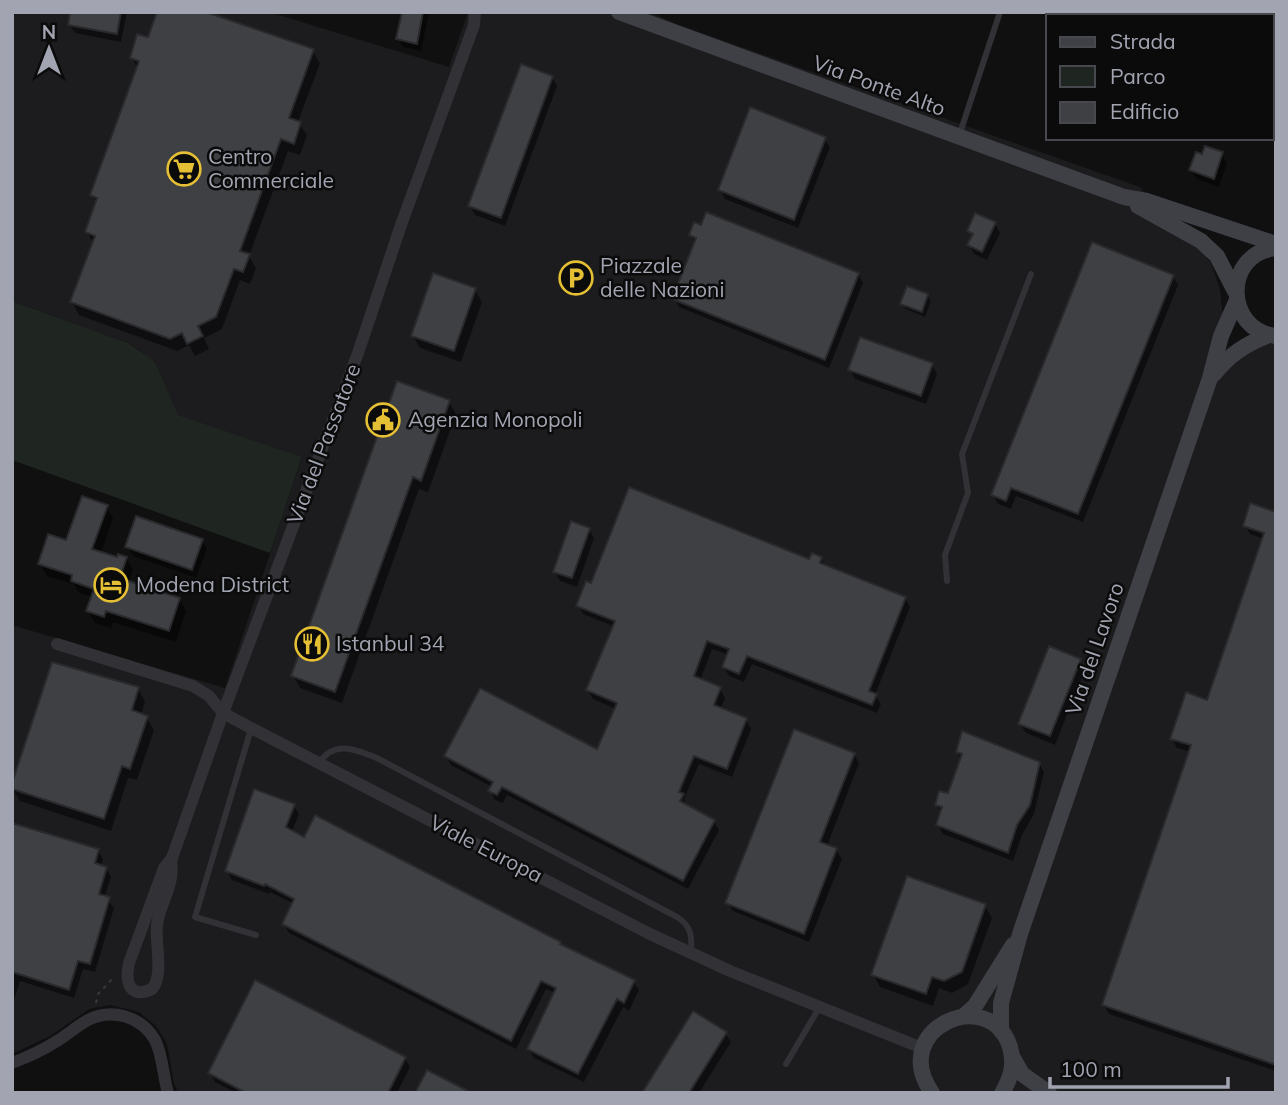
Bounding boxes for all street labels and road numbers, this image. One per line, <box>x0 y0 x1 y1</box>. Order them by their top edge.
street label: Via Ponte Alto <box>810 49 949 121</box>
street label: Via del Passatore <box>281 360 366 527</box>
street label: Via del Lavoro <box>1059 579 1129 718</box>
street label: Viale Europa <box>426 809 547 888</box>

